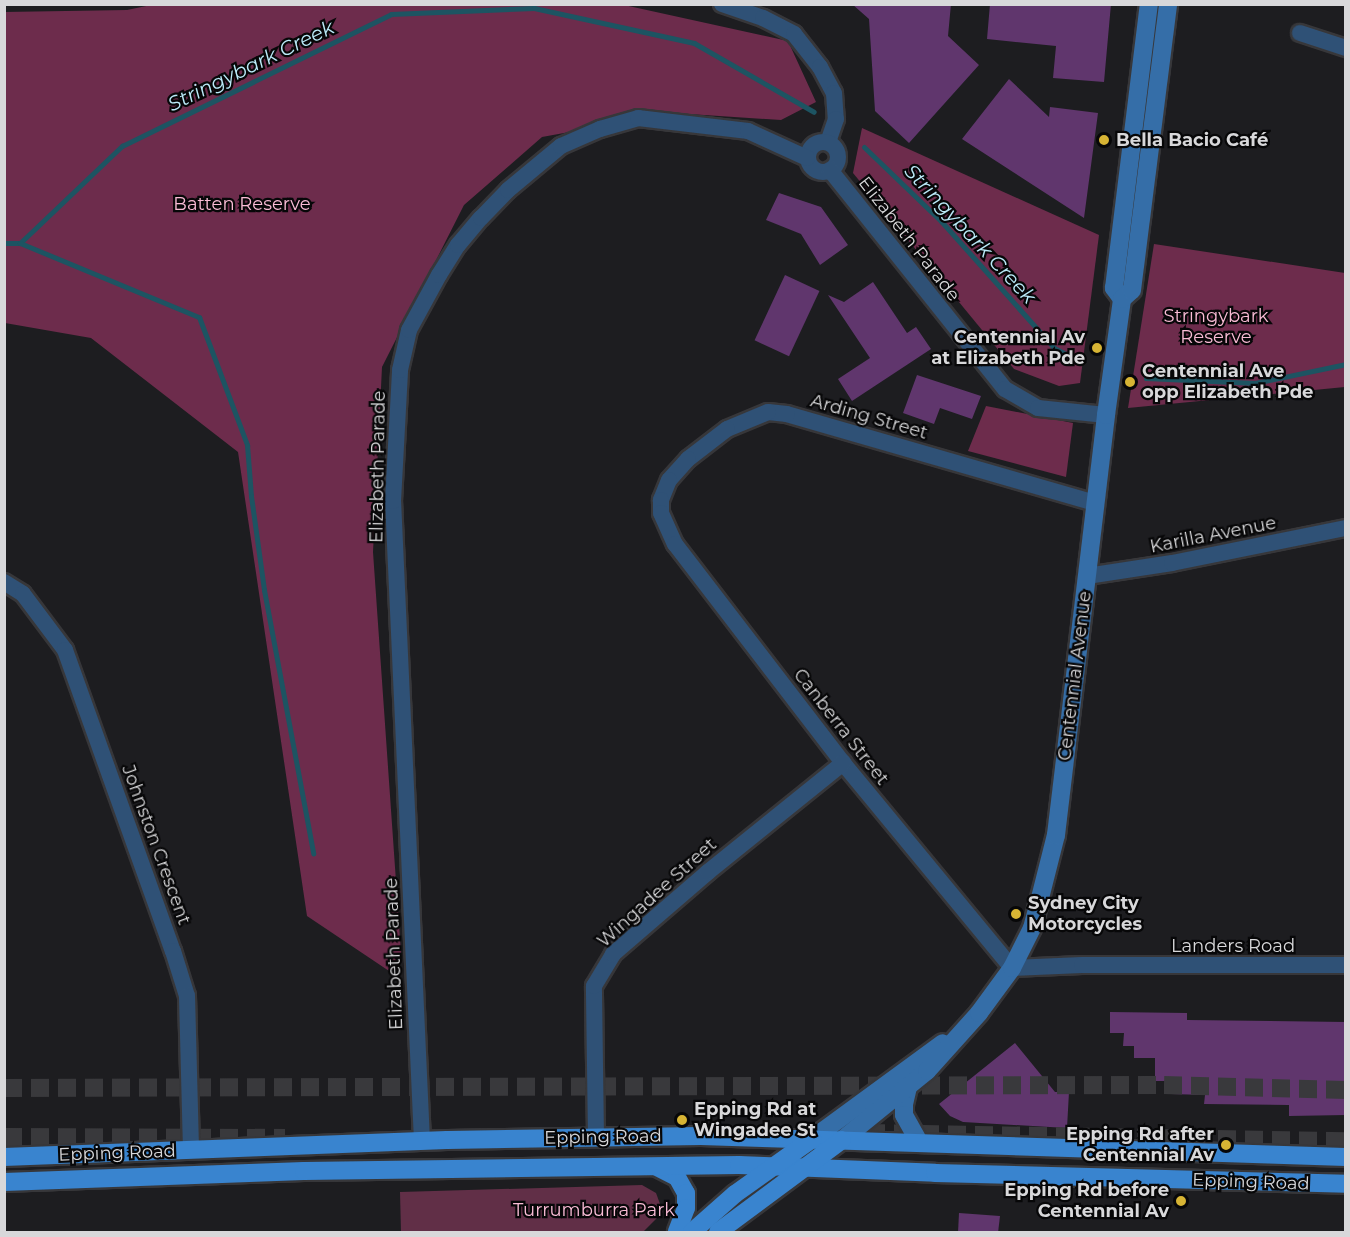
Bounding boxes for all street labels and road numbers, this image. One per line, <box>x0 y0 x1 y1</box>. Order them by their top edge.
street label: Elizabeth Parade <box>854 172 964 306</box>
street label: Arding Street <box>808 390 930 444</box>
street label: Elizabeth Parade <box>366 391 390 543</box>
street label: Karilla Avenue <box>1148 512 1278 558</box>
street label: Centennial Avenue <box>1054 590 1096 762</box>
street label: Canberra Street <box>789 664 893 790</box>
street label: Johnston Crescent <box>117 762 195 928</box>
street label: Wingadee Street <box>593 834 721 952</box>
street label: Elizabeth Parade <box>381 878 407 1030</box>
street label: Landers Road <box>1171 935 1295 957</box>
street label: Epping Road <box>544 1125 662 1149</box>
street label: Epping Road <box>58 1140 176 1166</box>
street label: Epping Road <box>1192 1169 1310 1195</box>

